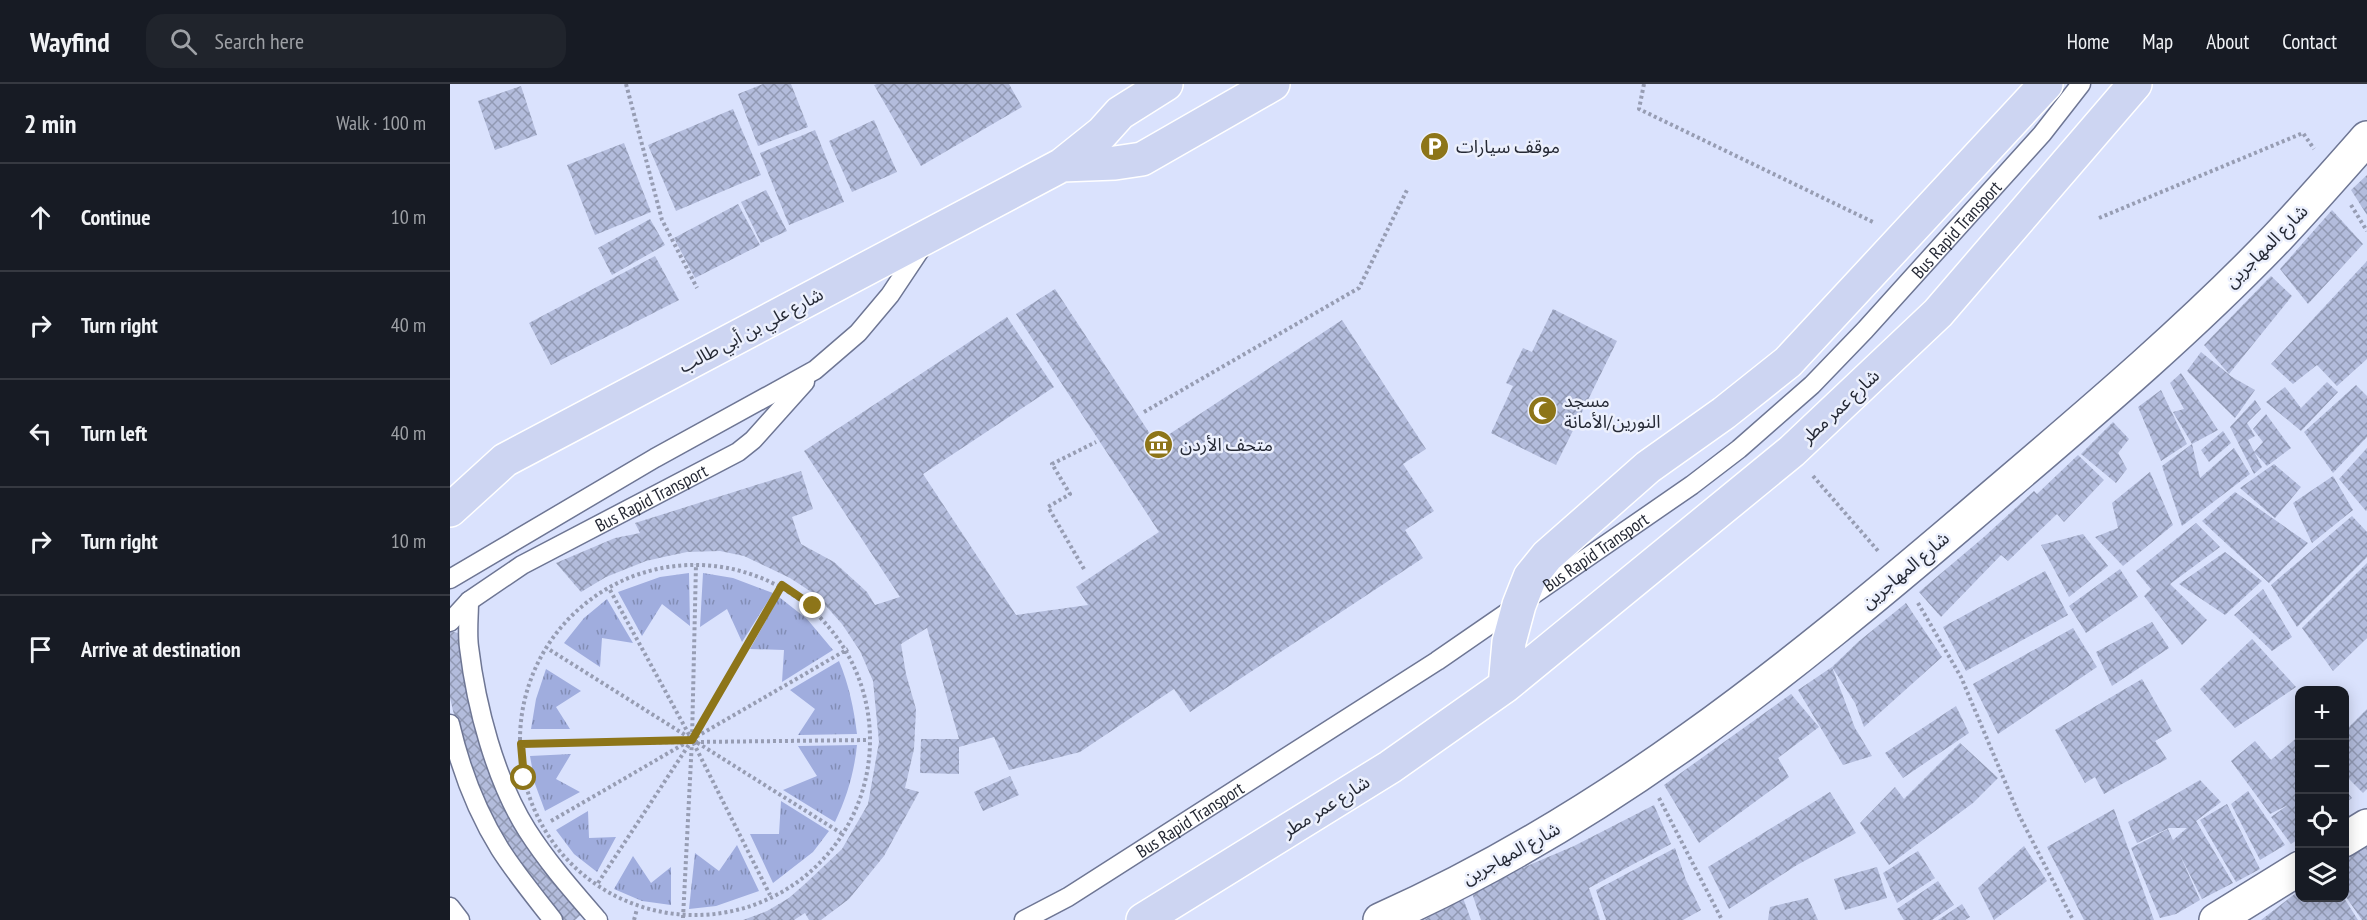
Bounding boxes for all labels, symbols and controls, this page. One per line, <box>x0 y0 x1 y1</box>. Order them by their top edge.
search box <box>146 14 566 68</box>
text: Wayfind <box>30 23 110 60</box>
icon: search <box>167 25 200 58</box>
text: Search here <box>215 27 304 55</box>
text: Home <box>2067 28 2109 55</box>
text: Map <box>2142 28 2173 55</box>
text: About <box>2206 28 2249 55</box>
text: Contact <box>2282 28 2337 55</box>
text: 2 min <box>24 107 77 140</box>
text: Walk · 100 m <box>336 110 426 136</box>
parking icon: موقف سيارات <box>1419 130 1451 162</box>
place label: موقف سيارات <box>1456 135 1560 158</box>
street label: Bus Rapid Transport <box>1906 176 2006 283</box>
street label: شارع المهاجرين <box>2220 200 2315 295</box>
icon: ahead <box>24 201 57 234</box>
text: Continue <box>81 203 151 231</box>
text: 10 m <box>391 204 426 230</box>
street label: شارع علي بن أبي طالب <box>675 282 829 380</box>
icon: right <box>24 309 57 342</box>
text: Turn right <box>81 311 158 339</box>
text: 40 m <box>391 312 426 338</box>
street label: شارع عمر مطر <box>1795 364 1886 451</box>
place label: مسجد النورين/الأمانة <box>1564 389 1661 433</box>
mosque icon: مسجد النورين/الأمانة <box>1527 394 1559 426</box>
icon: left <box>24 417 57 450</box>
text: Turn left <box>81 419 147 447</box>
text: 40 m <box>391 420 426 446</box>
museum icon: متحف الأردن <box>1143 428 1175 460</box>
place label: متحف الأردن <box>1180 433 1273 456</box>
street label: Bus Rapid Transport <box>591 459 711 536</box>
street label: Bus Rapid Transport <box>1538 507 1653 596</box>
icon: right <box>24 525 57 558</box>
street label: شارع المهاجرين <box>1856 526 1956 616</box>
text: Turn right <box>81 527 158 555</box>
text: 10 m <box>391 528 426 554</box>
route end <box>799 592 825 618</box>
icon: arrive <box>24 633 57 666</box>
text: Arrive at destination <box>81 635 241 663</box>
map controls <box>2295 686 2349 902</box>
button: + <box>2295 686 2349 740</box>
button: − <box>2295 740 2349 794</box>
route start <box>510 764 536 790</box>
street label: شارع عمر مطر <box>1277 770 1376 845</box>
street label: Bus Rapid Transport <box>1131 776 1248 862</box>
button: locate <box>2295 794 2349 848</box>
street label: شارع المهاجرين <box>1458 817 1565 892</box>
button: layers <box>2295 848 2349 902</box>

